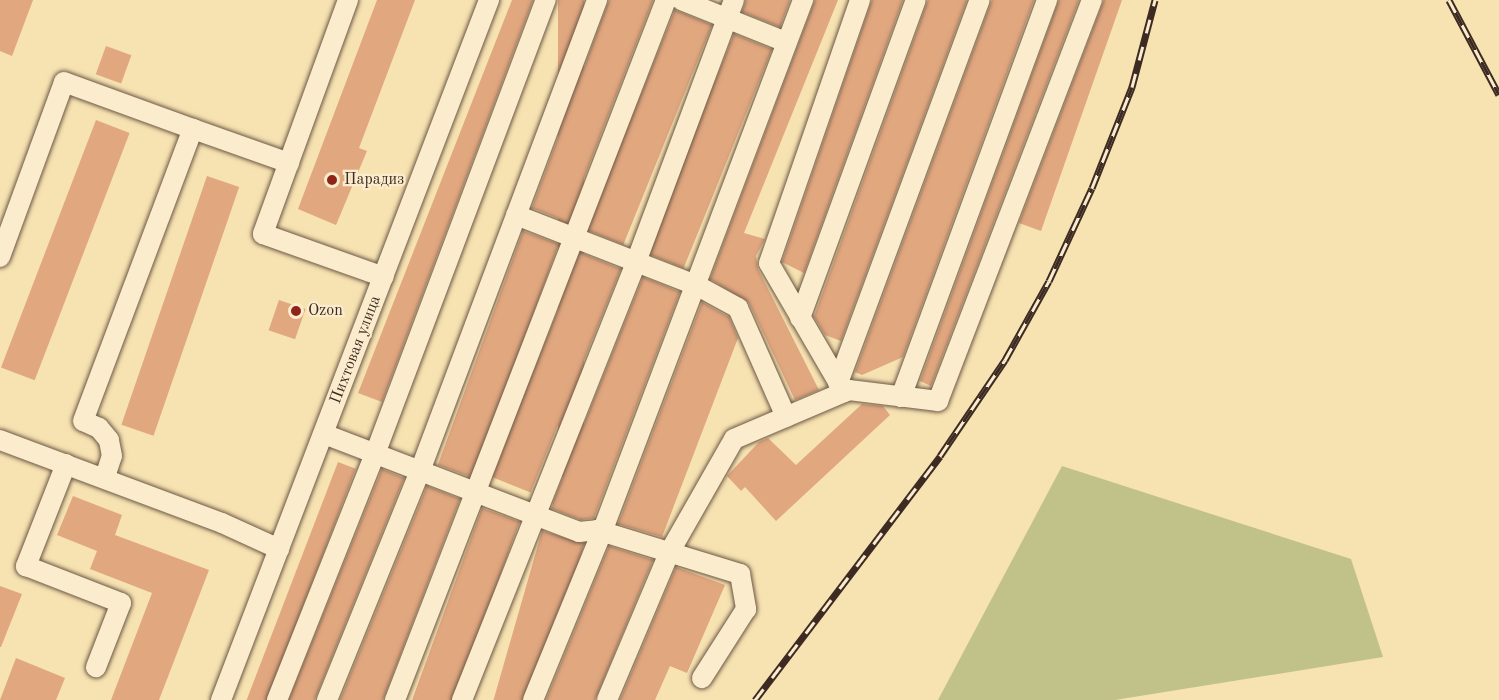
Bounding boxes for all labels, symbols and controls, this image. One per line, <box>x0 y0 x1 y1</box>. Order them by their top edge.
place label: Парадиз <box>344 170 404 190</box>
marker: Парадиз <box>325 173 339 187</box>
street label: Пихтовая улица <box>327 293 385 407</box>
place label: Ozon <box>308 301 343 321</box>
marker: Ozon <box>289 304 303 318</box>

